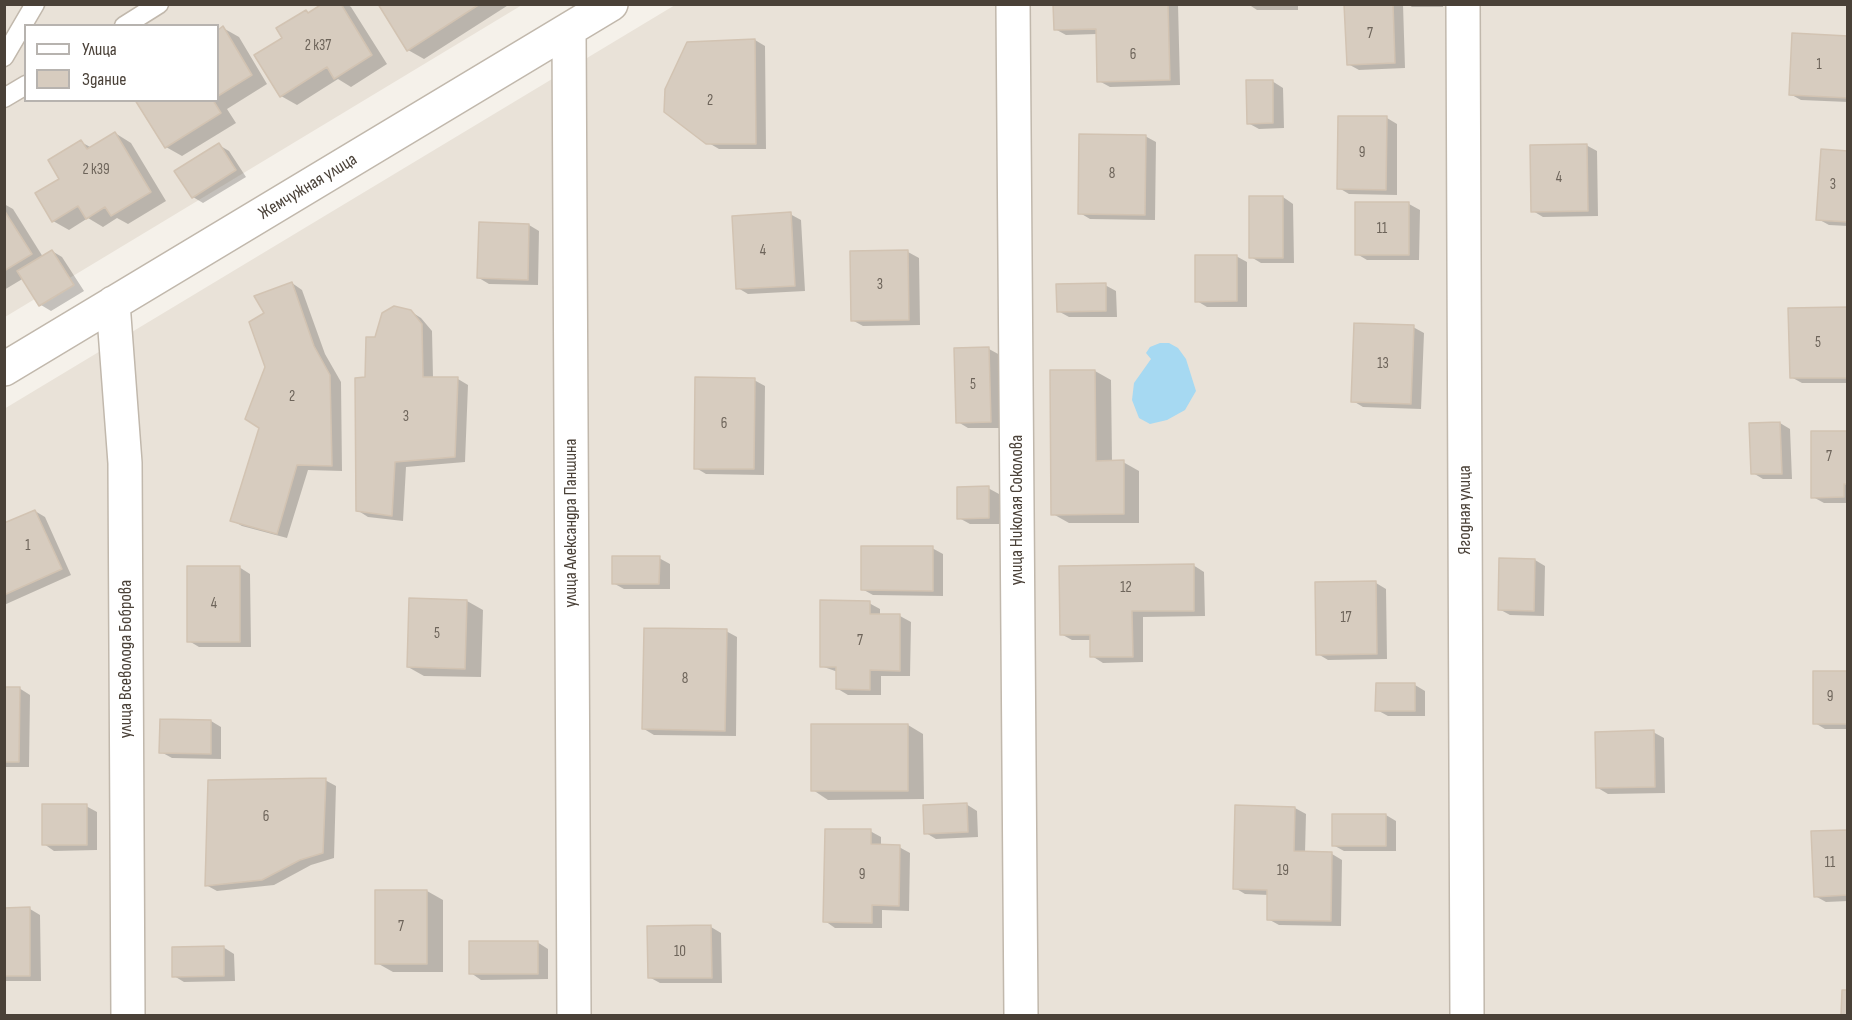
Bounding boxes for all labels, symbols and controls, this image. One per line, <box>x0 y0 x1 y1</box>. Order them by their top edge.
legend <box>24 24 219 102</box>
house number: 7 <box>1367 25 1373 43</box>
house number: 2 к37 <box>305 37 331 55</box>
text: Улица <box>82 39 117 60</box>
house number: 6 <box>1130 46 1136 64</box>
house number: 1 <box>1816 56 1822 74</box>
text: Здание <box>82 69 127 90</box>
house number: 2 <box>707 92 713 110</box>
house number: 9 <box>1359 144 1365 162</box>
street label: Жемчужная улица <box>255 149 361 225</box>
house number: 2 к39 <box>82 161 110 179</box>
house number: 8 <box>1109 165 1115 183</box>
house number: 4 <box>1556 169 1562 187</box>
house number: 3 <box>1830 176 1836 194</box>
house number: 11 <box>1377 220 1387 238</box>
house number: 4 <box>760 242 766 260</box>
house number: 3 <box>877 276 883 294</box>
house number: 5 <box>1815 334 1821 352</box>
house number: 13 <box>1377 355 1389 373</box>
house number: 5 <box>970 376 976 394</box>
house number: 2 <box>289 388 295 406</box>
house number: 3 <box>403 408 409 426</box>
house number: 6 <box>721 415 727 433</box>
street label: улица Николая Соколова <box>1006 435 1028 585</box>
street label: улица Александра Паншина <box>560 438 582 608</box>
house number: 7 <box>1826 448 1832 466</box>
street label: Ягодная улица <box>1454 465 1476 555</box>
house number: 1 <box>25 537 31 555</box>
house number: 12 <box>1120 579 1132 597</box>
street label: улица Всеволода Боброва <box>115 580 137 738</box>
house number: 4 <box>211 595 217 613</box>
house number: 17 <box>1340 609 1352 627</box>
house number: 5 <box>434 625 440 643</box>
house number: 7 <box>857 632 863 650</box>
house number: 8 <box>682 670 688 688</box>
house number: 9 <box>1827 688 1833 706</box>
house number: 6 <box>263 808 269 826</box>
house number: 11 <box>1825 854 1835 872</box>
house number: 19 <box>1277 862 1289 880</box>
house number: 9 <box>859 866 865 884</box>
house number: 7 <box>398 918 404 936</box>
house number: 10 <box>674 943 686 961</box>

